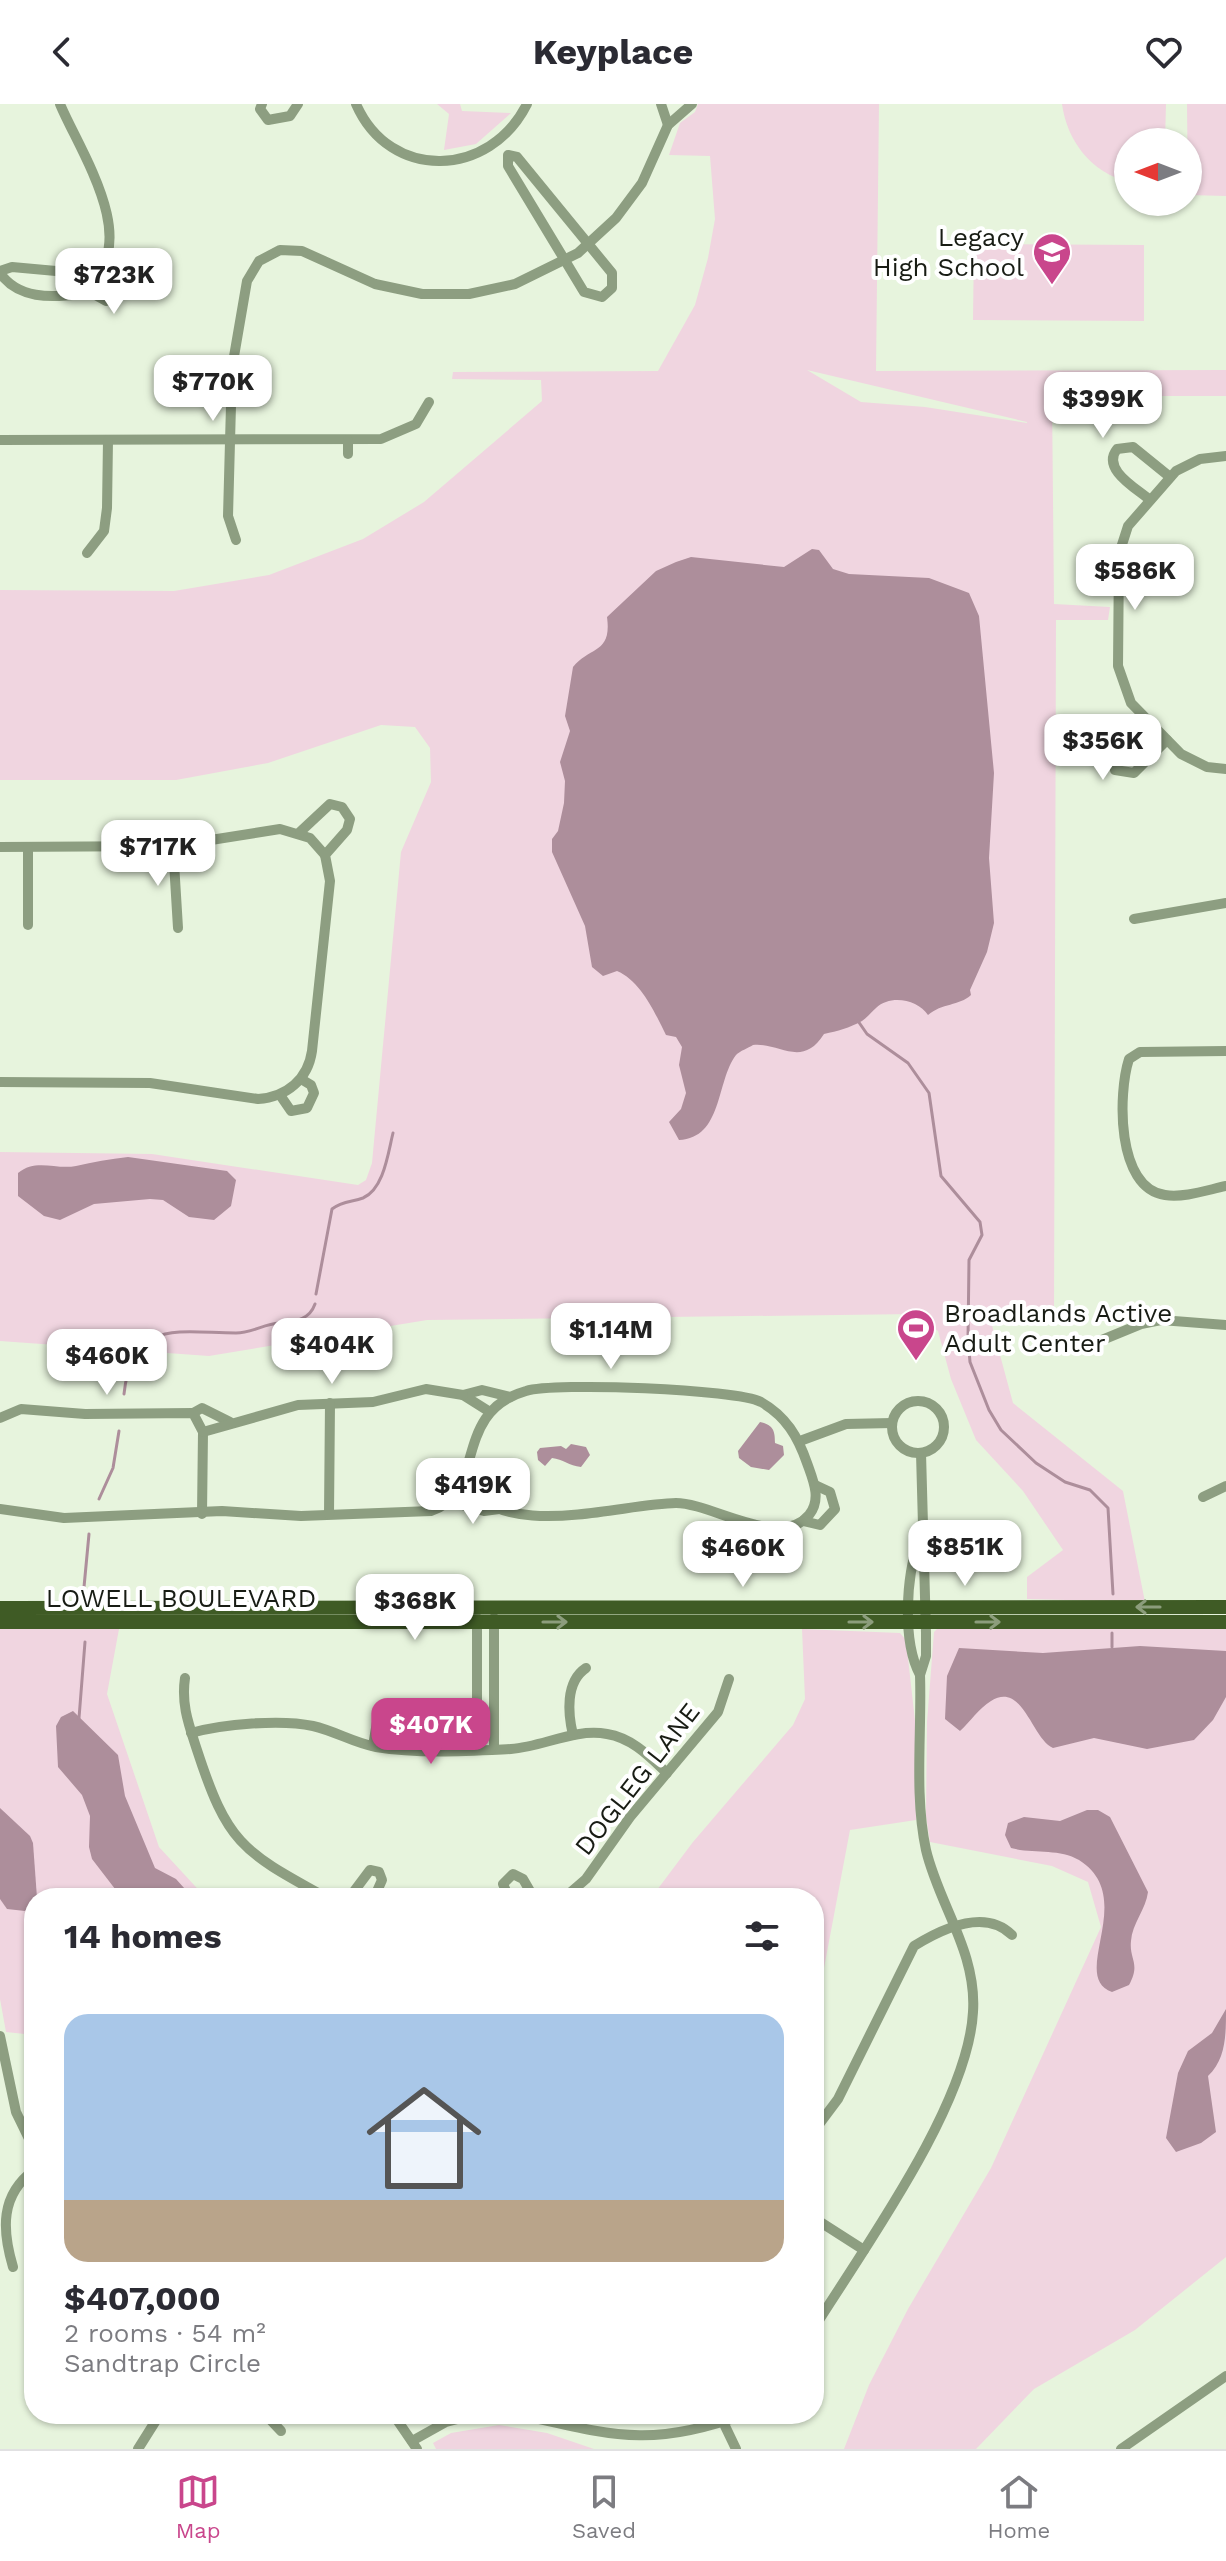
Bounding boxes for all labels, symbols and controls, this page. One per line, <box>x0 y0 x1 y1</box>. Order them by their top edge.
icon: back <box>40 30 84 74</box>
icon: heart <box>1142 30 1186 74</box>
text: Keyplace <box>533 31 693 73</box>
north arrow <box>1114 128 1202 216</box>
map controls <box>1114 128 1202 216</box>
place label: Legacy High School <box>873 222 1025 282</box>
school or university icon: Legacy High School <box>1031 231 1073 286</box>
pin: $723K <box>58 248 170 316</box>
text: $723K <box>73 259 155 289</box>
pin: $770K <box>157 355 269 423</box>
text: $770K <box>172 366 254 396</box>
pin: $399K <box>1047 372 1159 440</box>
text: $399K <box>1062 383 1144 413</box>
pin: $586K <box>1079 544 1191 612</box>
text: $586K <box>1094 555 1176 585</box>
pin: $356K <box>1047 714 1159 782</box>
text: $356K <box>1062 725 1144 755</box>
pin: $717K <box>102 820 214 888</box>
text: $717K <box>119 831 197 861</box>
place label: Broadlands Active Adult Center <box>944 1298 1172 1358</box>
pin: $1.14M <box>546 1303 676 1371</box>
sports icon: Broadlands Active Adult Center <box>895 1307 937 1362</box>
text: $1.14M <box>569 1314 653 1344</box>
pin: $404K <box>276 1318 388 1386</box>
pin: $460K <box>51 1329 163 1397</box>
text: $404K <box>289 1329 375 1359</box>
text: $460K <box>65 1340 149 1370</box>
pin: $419K <box>417 1458 529 1526</box>
text: $419K <box>434 1469 512 1499</box>
pin: $851K <box>909 1520 1021 1588</box>
pin: $460K <box>687 1521 799 1589</box>
text: $851K <box>926 1531 1004 1561</box>
text: $460K <box>701 1532 785 1562</box>
pin: $368K <box>359 1574 471 1642</box>
street label: LOWELL BOULEVARD <box>46 1583 316 1613</box>
text: $368K <box>374 1585 456 1615</box>
one-way arrow <box>1135 1599 1162 1615</box>
one-way arrow <box>541 1614 568 1630</box>
one-way arrow <box>847 1614 874 1630</box>
one-way arrow <box>974 1614 1001 1630</box>
street label: DOGLEG LANE <box>568 1697 706 1861</box>
pin: $407K <box>375 1698 487 1766</box>
text: $407K <box>389 1709 473 1739</box>
icon: filters <box>740 1914 784 1958</box>
text: 14 homes <box>64 1916 222 1956</box>
icon: home <box>352 2066 496 2210</box>
text: $407,000 <box>64 2278 221 2318</box>
text: 2 rooms · 54 m² <box>64 2318 266 2348</box>
text: Sandtrap Circle <box>64 2348 261 2378</box>
tab: Map <box>176 2470 221 2543</box>
tab: Saved <box>572 2470 636 2543</box>
tab: Home <box>987 2470 1050 2543</box>

